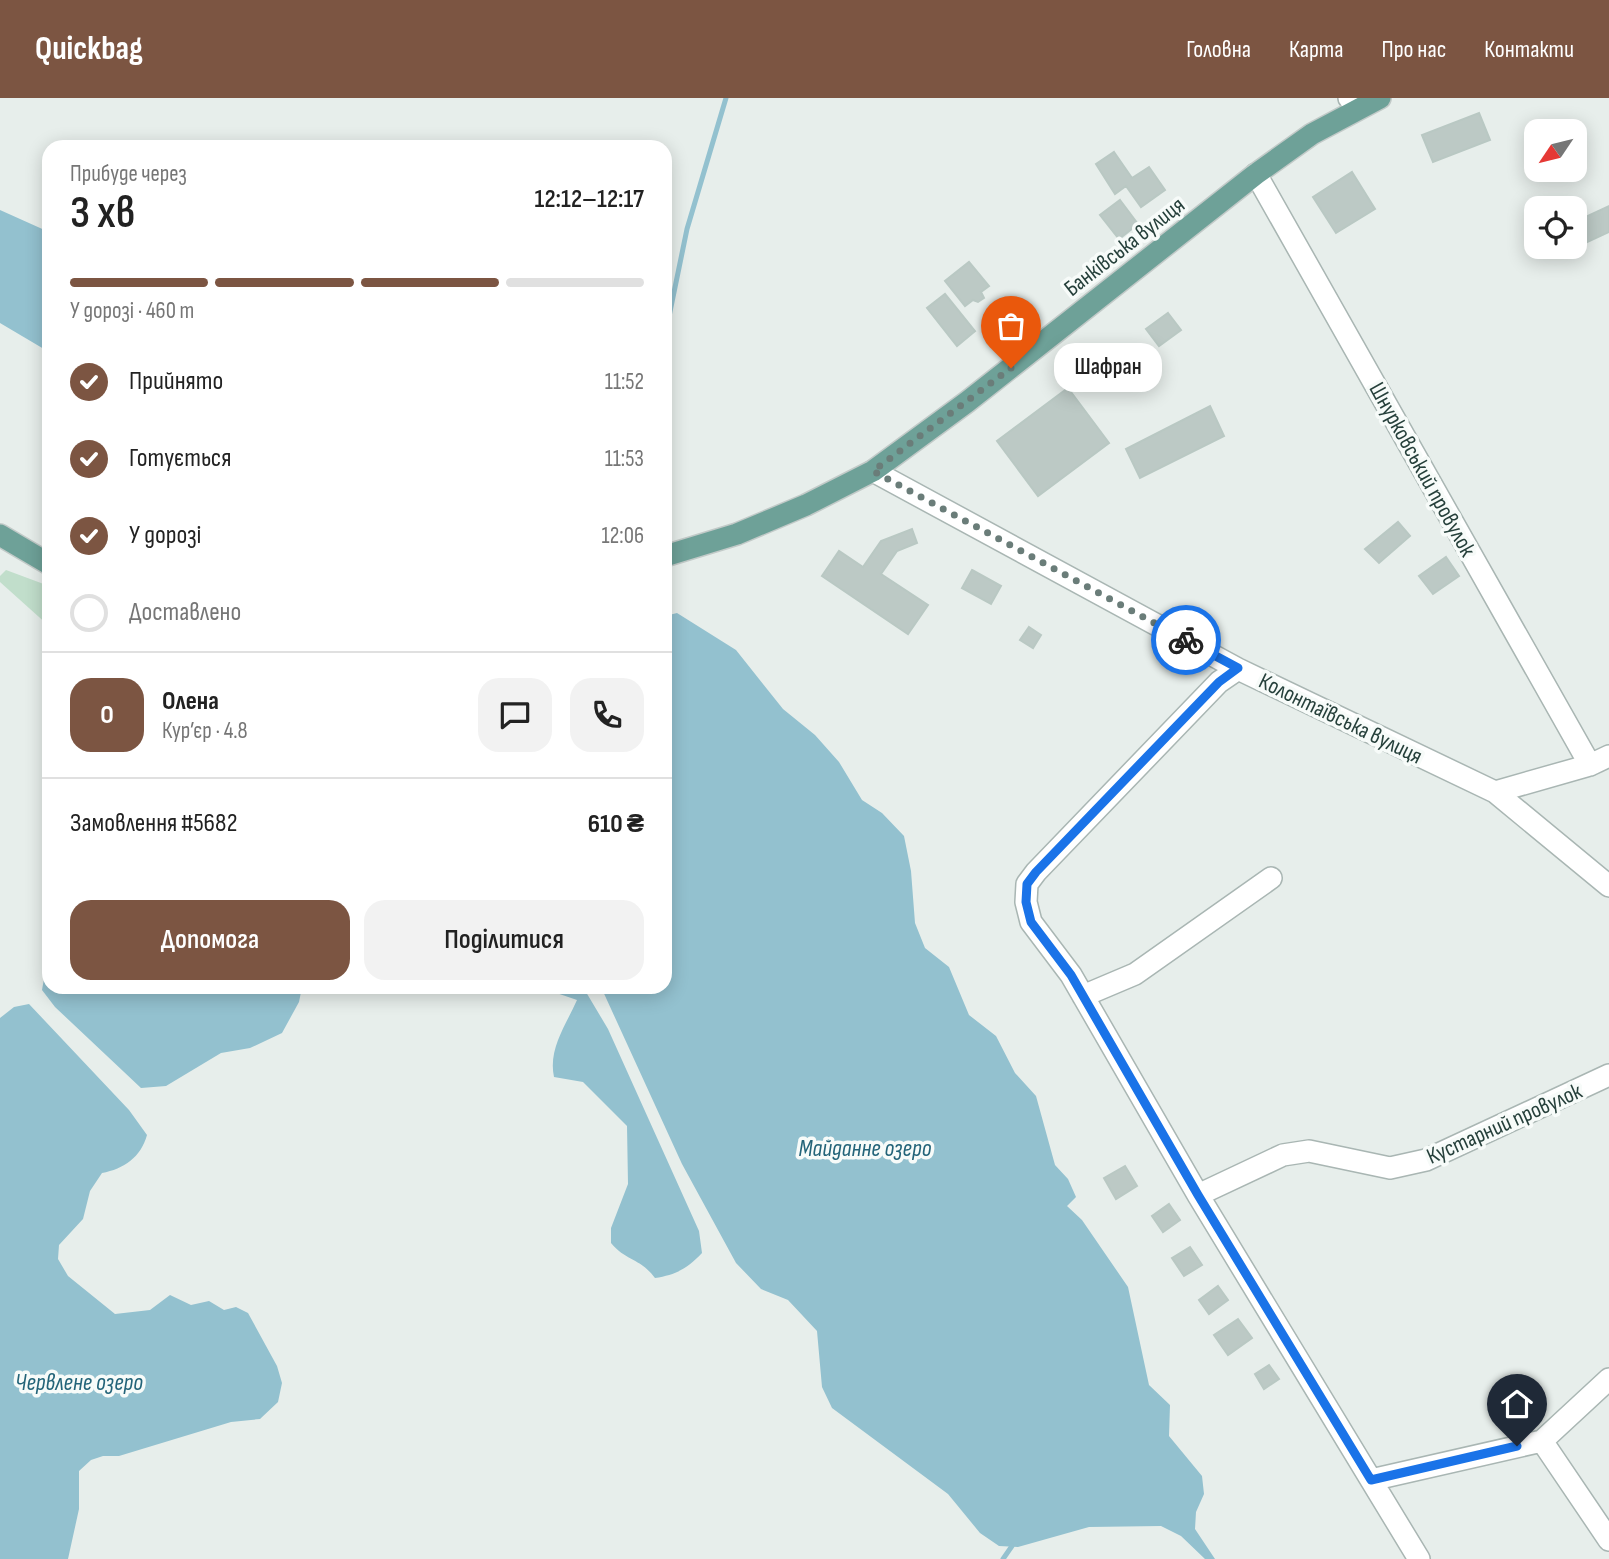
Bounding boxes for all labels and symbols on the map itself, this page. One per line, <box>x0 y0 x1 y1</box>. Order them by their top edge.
north arrow <box>1524 119 1587 182</box>
street label: Банківська вулиця <box>1059 191 1190 302</box>
pin <box>981 296 1041 368</box>
callout: Шафран <box>1053 344 1162 392</box>
street label: Шнурковський провулок <box>1363 378 1482 562</box>
courier <box>1151 605 1221 675</box>
street label: Колонтаївська вулиця <box>1254 667 1427 771</box>
street label: Кустарний провулок <box>1422 1077 1587 1171</box>
water label: Майданне озеро <box>799 1134 932 1163</box>
water label: Червлене озеро <box>15 1368 143 1397</box>
pin <box>1487 1374 1547 1446</box>

